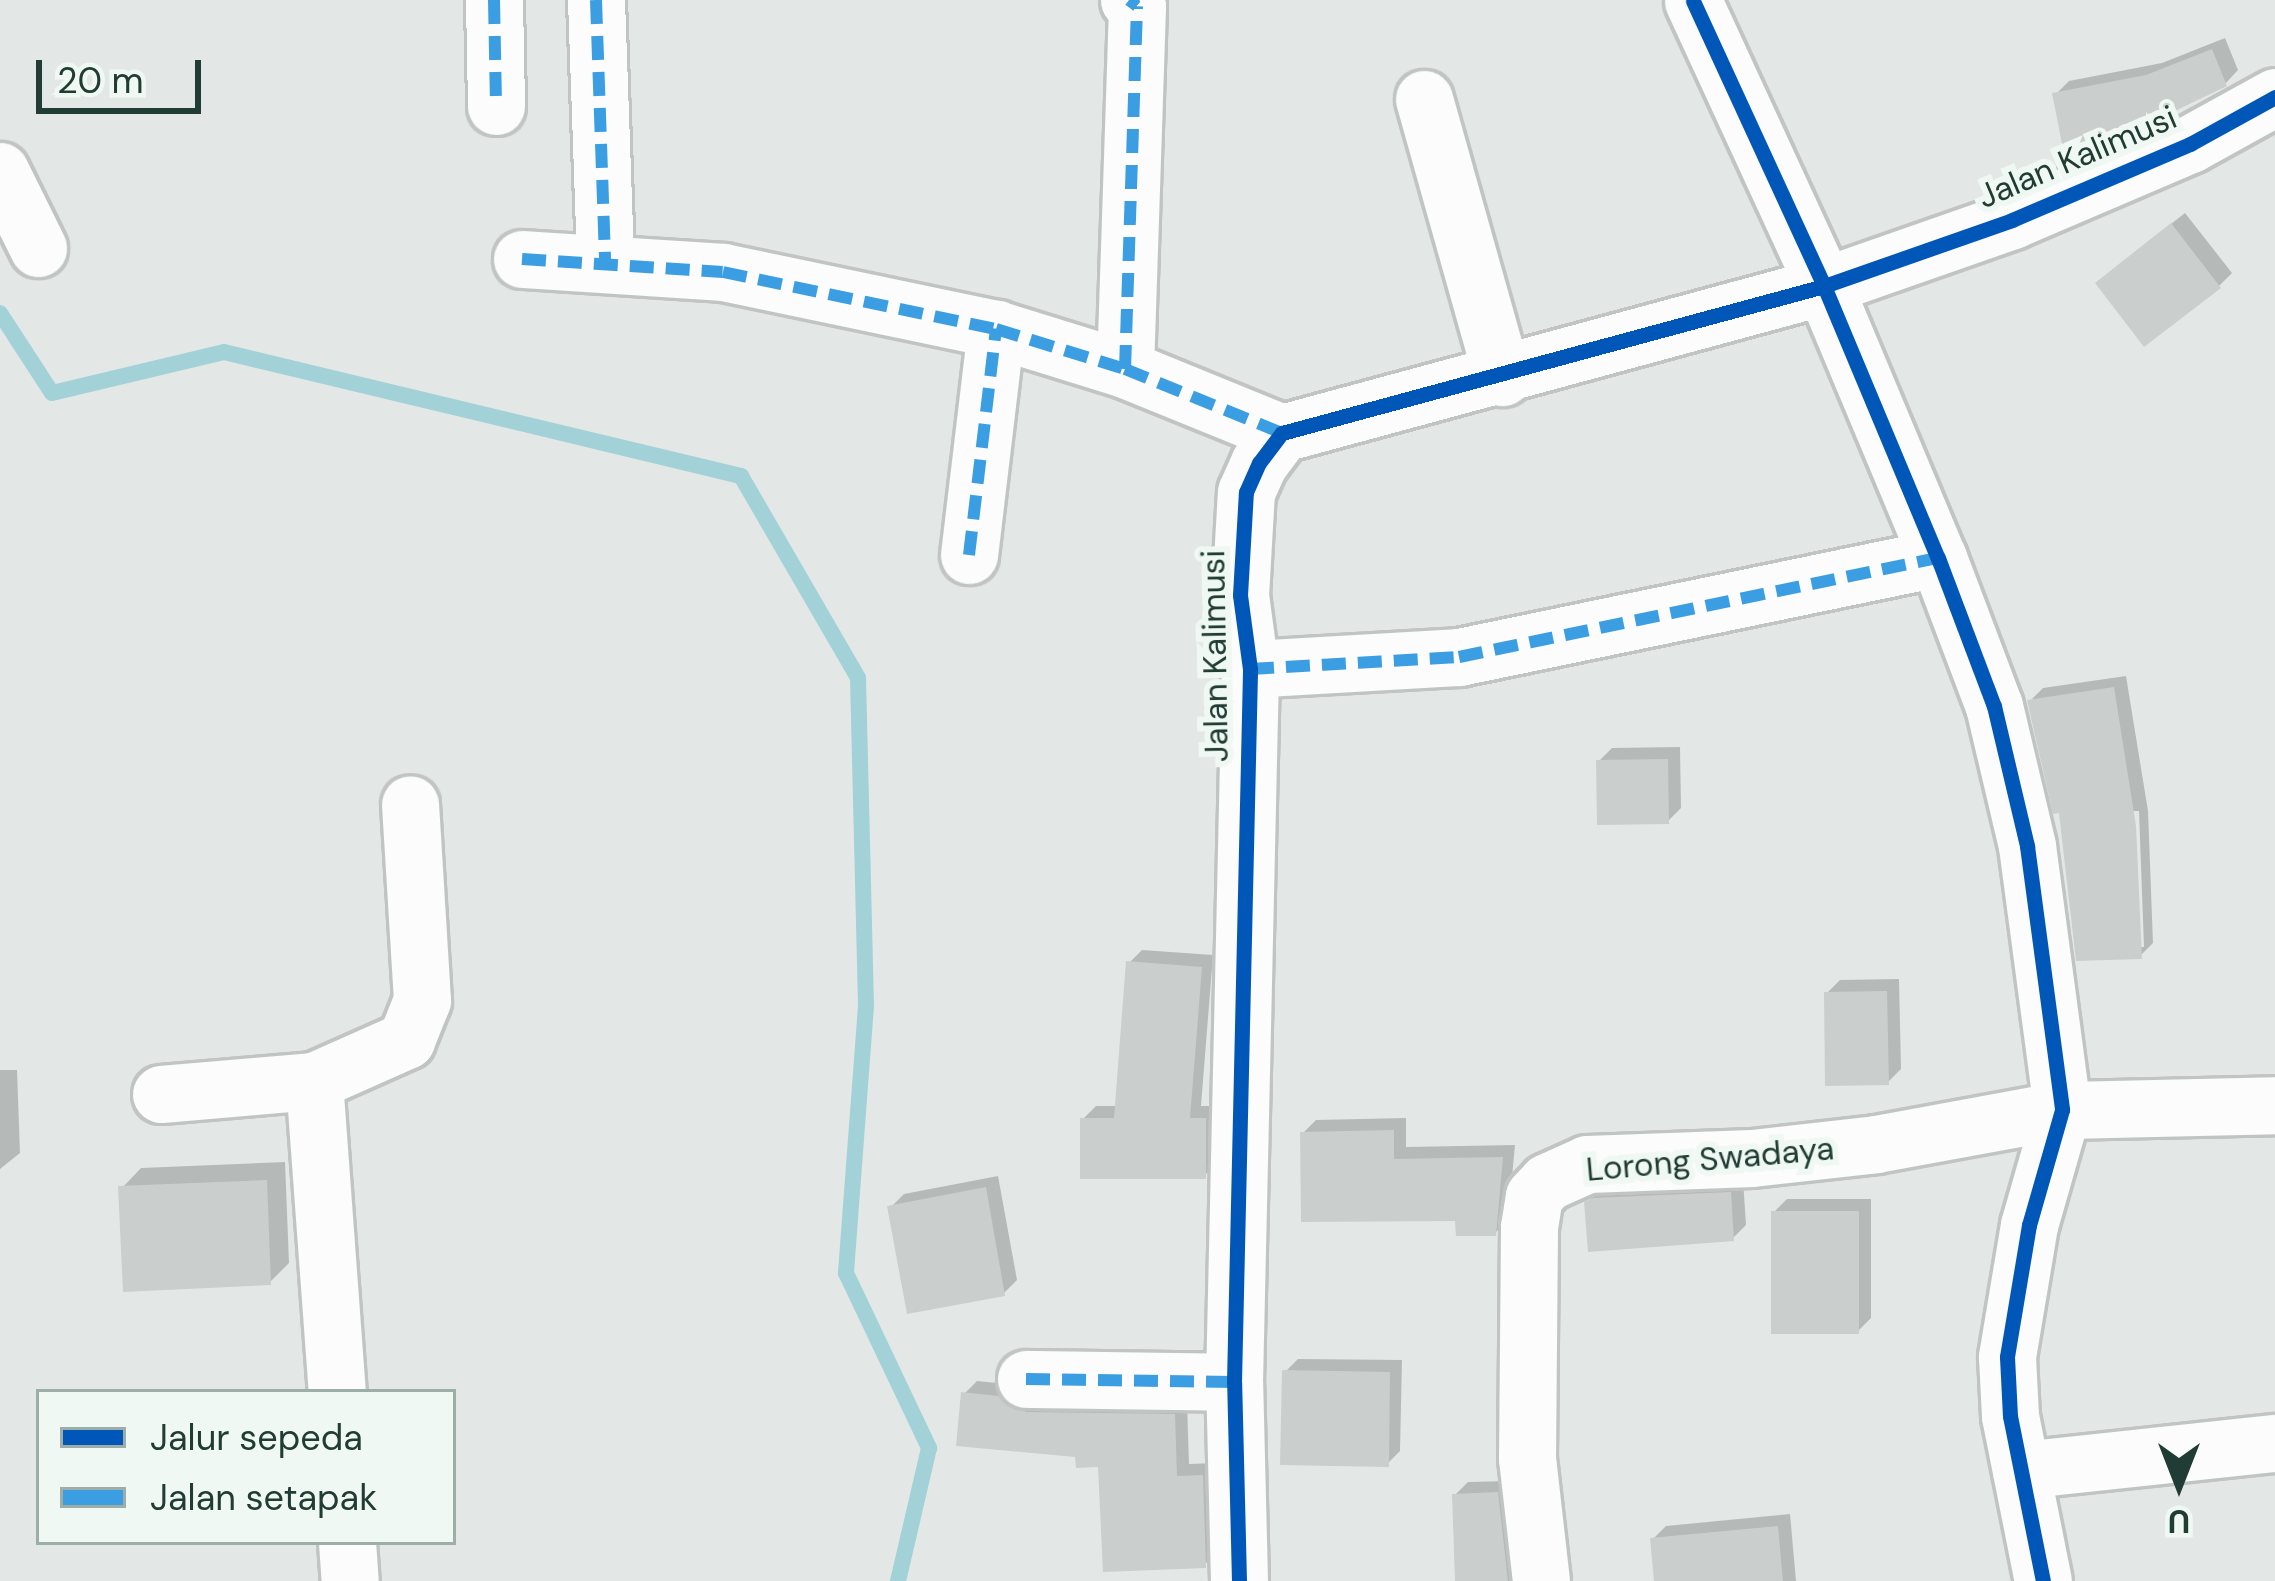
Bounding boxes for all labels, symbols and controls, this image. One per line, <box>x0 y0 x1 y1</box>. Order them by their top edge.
scale bar <box>42 36 207 110</box>
text: 20 m <box>57 57 144 104</box>
street label: Jalan Kalimusi <box>1972 97 2182 217</box>
street label: Jalan Kalimusi <box>1193 550 1237 762</box>
street label: Lorong Swadaya <box>1584 1128 1836 1190</box>
legend <box>36 1389 456 1545</box>
text: Jalur sepeda <box>150 1414 363 1461</box>
north arrow <box>2119 1425 2239 1545</box>
text: Jalan setapak <box>150 1474 377 1521</box>
text: U <box>2168 1500 2190 1543</box>

